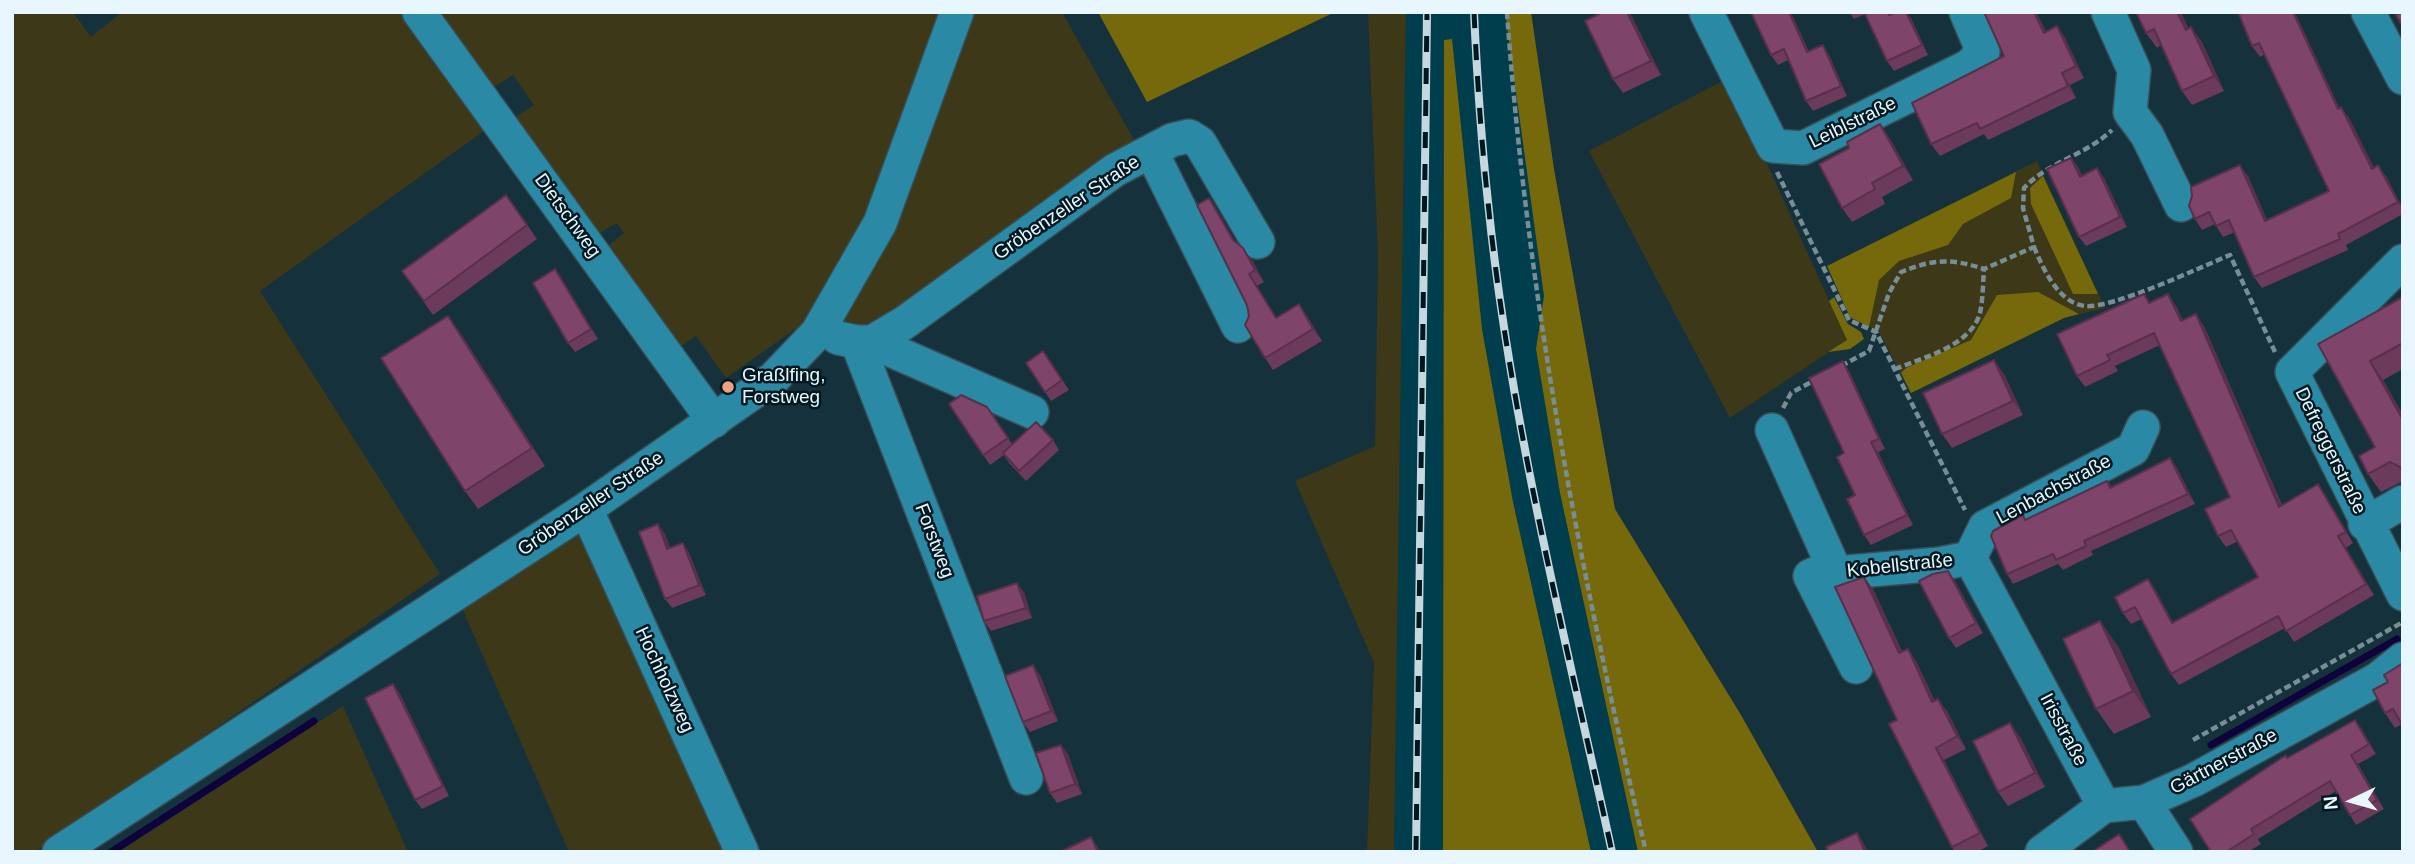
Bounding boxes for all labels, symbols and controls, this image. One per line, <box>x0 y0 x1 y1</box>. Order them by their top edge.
street label: Leiblstraße <box>1806 92 1900 154</box>
street label: Gröbenzeller Straße <box>990 151 1144 265</box>
street label: Dietschweg <box>529 170 605 262</box>
place label: Graßlfing, Forstweg <box>742 365 825 409</box>
marker: Graßlfing, Forstweg <box>720 379 736 395</box>
street label: Defreggerstraße <box>2289 384 2371 518</box>
street label: Gröbenzeller Straße <box>514 447 668 561</box>
street label: Lenbachstraße <box>1993 450 2115 530</box>
street label: Forstweg <box>909 500 959 582</box>
street label: Kobellstraße <box>1846 549 1954 583</box>
street label: Hochholzweg <box>630 623 698 737</box>
street label: Irisstraße <box>2034 690 2092 770</box>
street label: Gärtnerstraße <box>2166 724 2282 800</box>
north arrow <box>2317 766 2387 836</box>
text: N <box>2320 795 2342 811</box>

